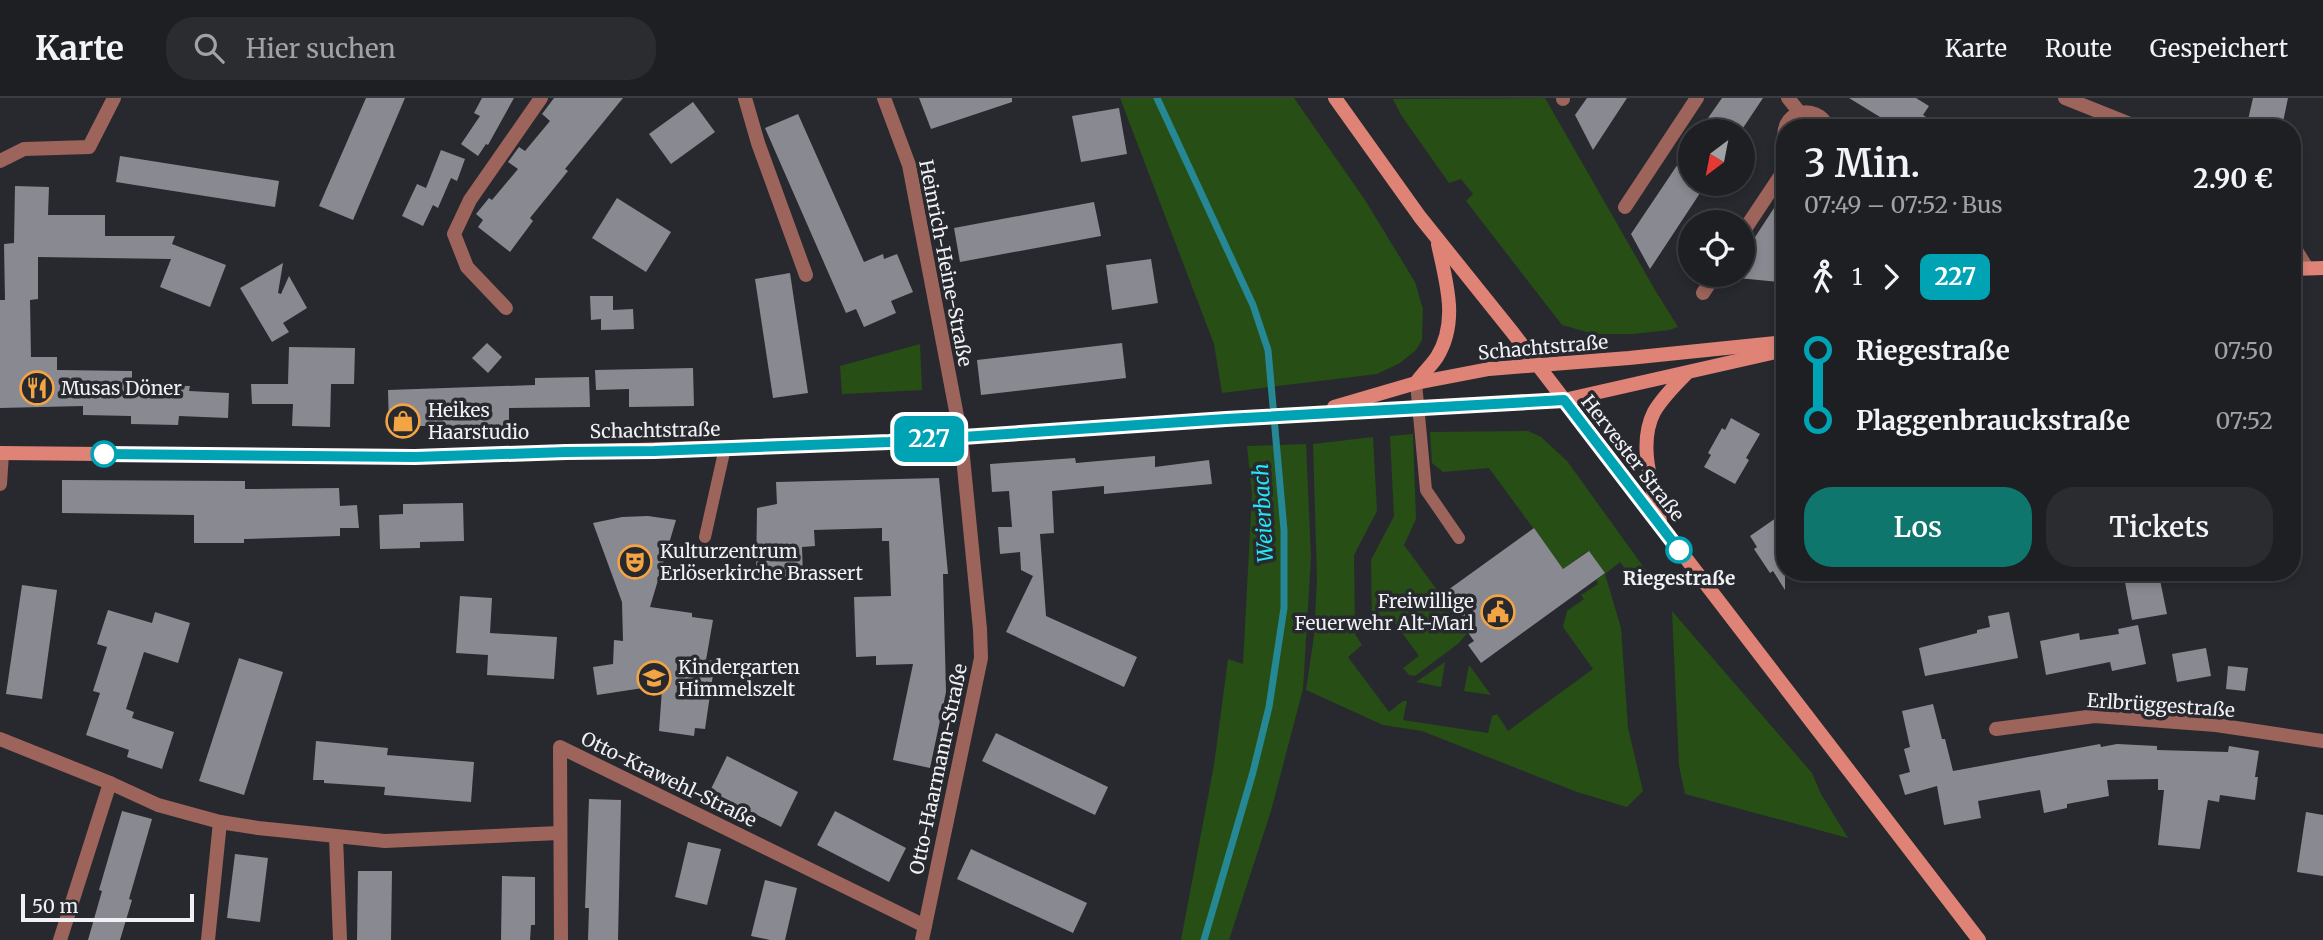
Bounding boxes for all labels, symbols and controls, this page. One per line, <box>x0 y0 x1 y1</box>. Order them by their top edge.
search box <box>166 17 656 80</box>
text: Karte <box>35 28 124 69</box>
icon: search <box>190 29 228 67</box>
text: Hier suchen <box>246 32 396 65</box>
text: Karte <box>1945 33 2007 64</box>
text: Route <box>2045 33 2112 64</box>
text: Gespeichert <box>2150 33 2288 64</box>
north arrow <box>1678 119 1755 196</box>
map controls <box>1678 119 1755 287</box>
text: 3 Min. <box>1804 140 1920 187</box>
street label: Heinrich-Heine-Straße <box>914 158 978 369</box>
text: 2.90 € <box>2193 162 2273 195</box>
text: 07:49 – 07:52 · Bus <box>1804 190 2003 219</box>
button: locate <box>1678 210 1755 287</box>
icon: walk <box>1804 258 1842 296</box>
icon: forward <box>1872 258 1910 296</box>
text: 227 <box>1934 261 1976 292</box>
text: 1 <box>1852 262 1862 291</box>
street label: Schachtstraße <box>1477 329 1609 365</box>
text: Riegestraße <box>1856 334 2010 367</box>
text: 07:50 <box>2214 336 2273 365</box>
restaurant icon: Musas Döner <box>18 369 56 407</box>
place label: Musas Döner <box>61 376 182 400</box>
street label: Hervester Straße <box>1576 390 1690 526</box>
place label: Heikes Haarstudio <box>428 398 529 444</box>
shop icon: Heikes Haarstudio <box>384 402 422 440</box>
text: Plaggenbrauckstraße <box>1856 404 2130 437</box>
text: 07:52 <box>2215 406 2273 435</box>
line badge: 227 <box>889 416 969 462</box>
street label: Schachtstraße <box>589 417 721 443</box>
text: 227 <box>908 423 950 454</box>
unlabelled marker <box>91 441 117 467</box>
water label: Weierbach <box>1247 463 1279 563</box>
button: Los <box>1804 487 2032 567</box>
button: Tickets <box>2046 487 2273 567</box>
marker: Riegestraße <box>1666 537 1692 563</box>
place label: Kulturzentrum Erlöserkirche Brassert <box>660 539 863 585</box>
theatre icon: Kulturzentrum Erlöserkirche Brassert <box>616 543 654 581</box>
place label: Riegestraße <box>1623 566 1735 590</box>
place label: Freiwillige Feuerwehr Alt-Marl <box>1295 589 1474 635</box>
public building icon: Freiwillige Feuerwehr Alt-Marl <box>1479 593 1517 631</box>
place label: Kindergarten Himmelszelt <box>678 655 800 701</box>
school or university icon: Kindergarten Himmelszelt <box>635 659 673 697</box>
street label: Otto-Haarmann-Straße <box>904 661 972 877</box>
street label: Erlbrüggestraße <box>2086 688 2236 722</box>
street label: Otto-Krawehl-Straße <box>577 726 761 832</box>
scale bar <box>21 891 194 923</box>
text: 50 m <box>32 894 78 918</box>

